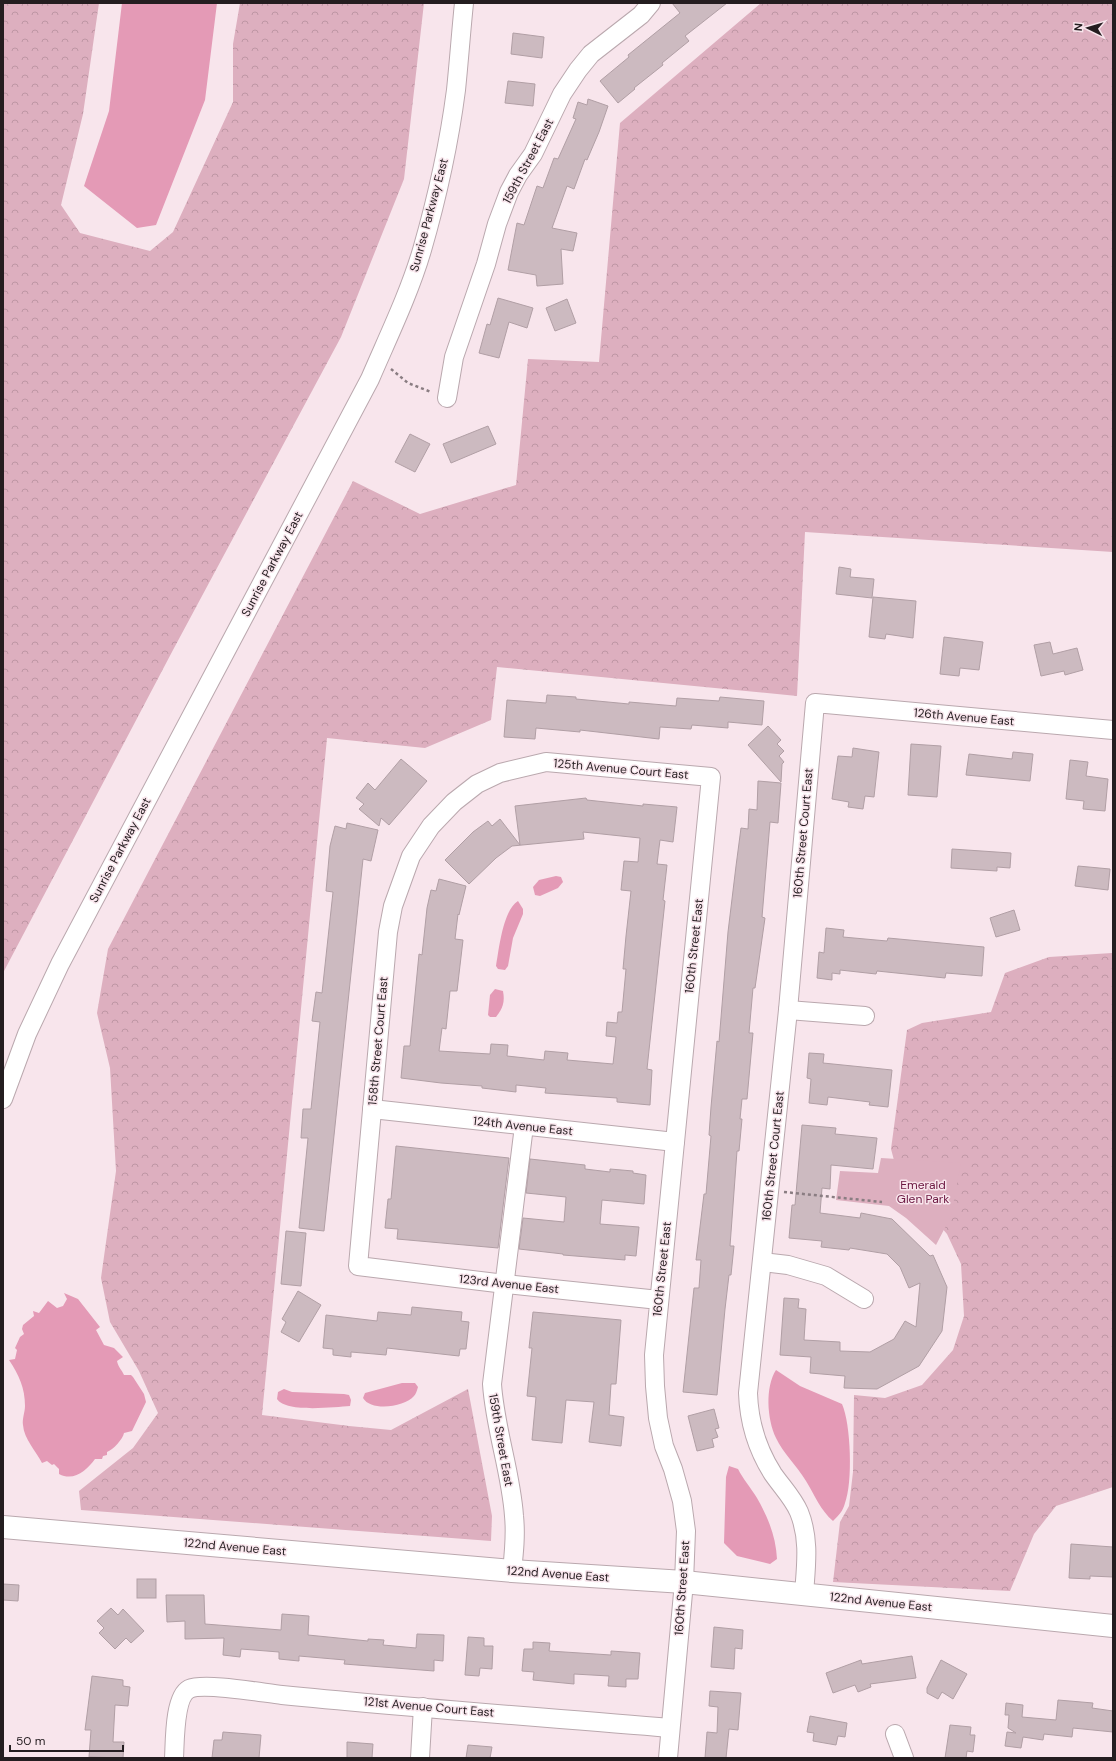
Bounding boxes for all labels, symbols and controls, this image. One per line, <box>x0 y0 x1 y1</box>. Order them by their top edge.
north arrow <box>1068 8 1108 48</box>
text: N <box>1071 23 1085 32</box>
street label: 159th Street East <box>499 115 557 206</box>
street label: Sunrise Parkway East <box>406 156 452 273</box>
street label: Sunrise Parkway East <box>238 508 307 619</box>
street label: 126th Avenue East <box>913 705 1015 729</box>
street label: 125th Avenue Court East <box>553 755 689 783</box>
street label: 160th Street Court East <box>789 767 817 899</box>
street label: Sunrise Parkway East <box>86 794 155 905</box>
street label: 160th Street East <box>681 898 707 994</box>
street label: 158th Street Court East <box>364 976 392 1106</box>
street label: 160th Street Court East <box>758 1090 788 1222</box>
street label: 124th Avenue East <box>472 1113 574 1139</box>
park label: Emerald Glen Park <box>897 1177 949 1207</box>
street label: 160th Street East <box>649 1221 675 1317</box>
street label: 123rd Avenue East <box>458 1271 560 1297</box>
street label: 159th Street East <box>485 1392 517 1488</box>
street label: 122nd Avenue East <box>183 1535 287 1559</box>
street label: 160th Street East <box>671 1540 693 1636</box>
street label: 122nd Avenue East <box>506 1562 610 1586</box>
street label: 122nd Avenue East <box>829 1589 933 1615</box>
street label: 121st Avenue Court East <box>363 1693 495 1721</box>
scale bar <box>10 1727 123 1753</box>
text: 50 m <box>16 1733 45 1749</box>

